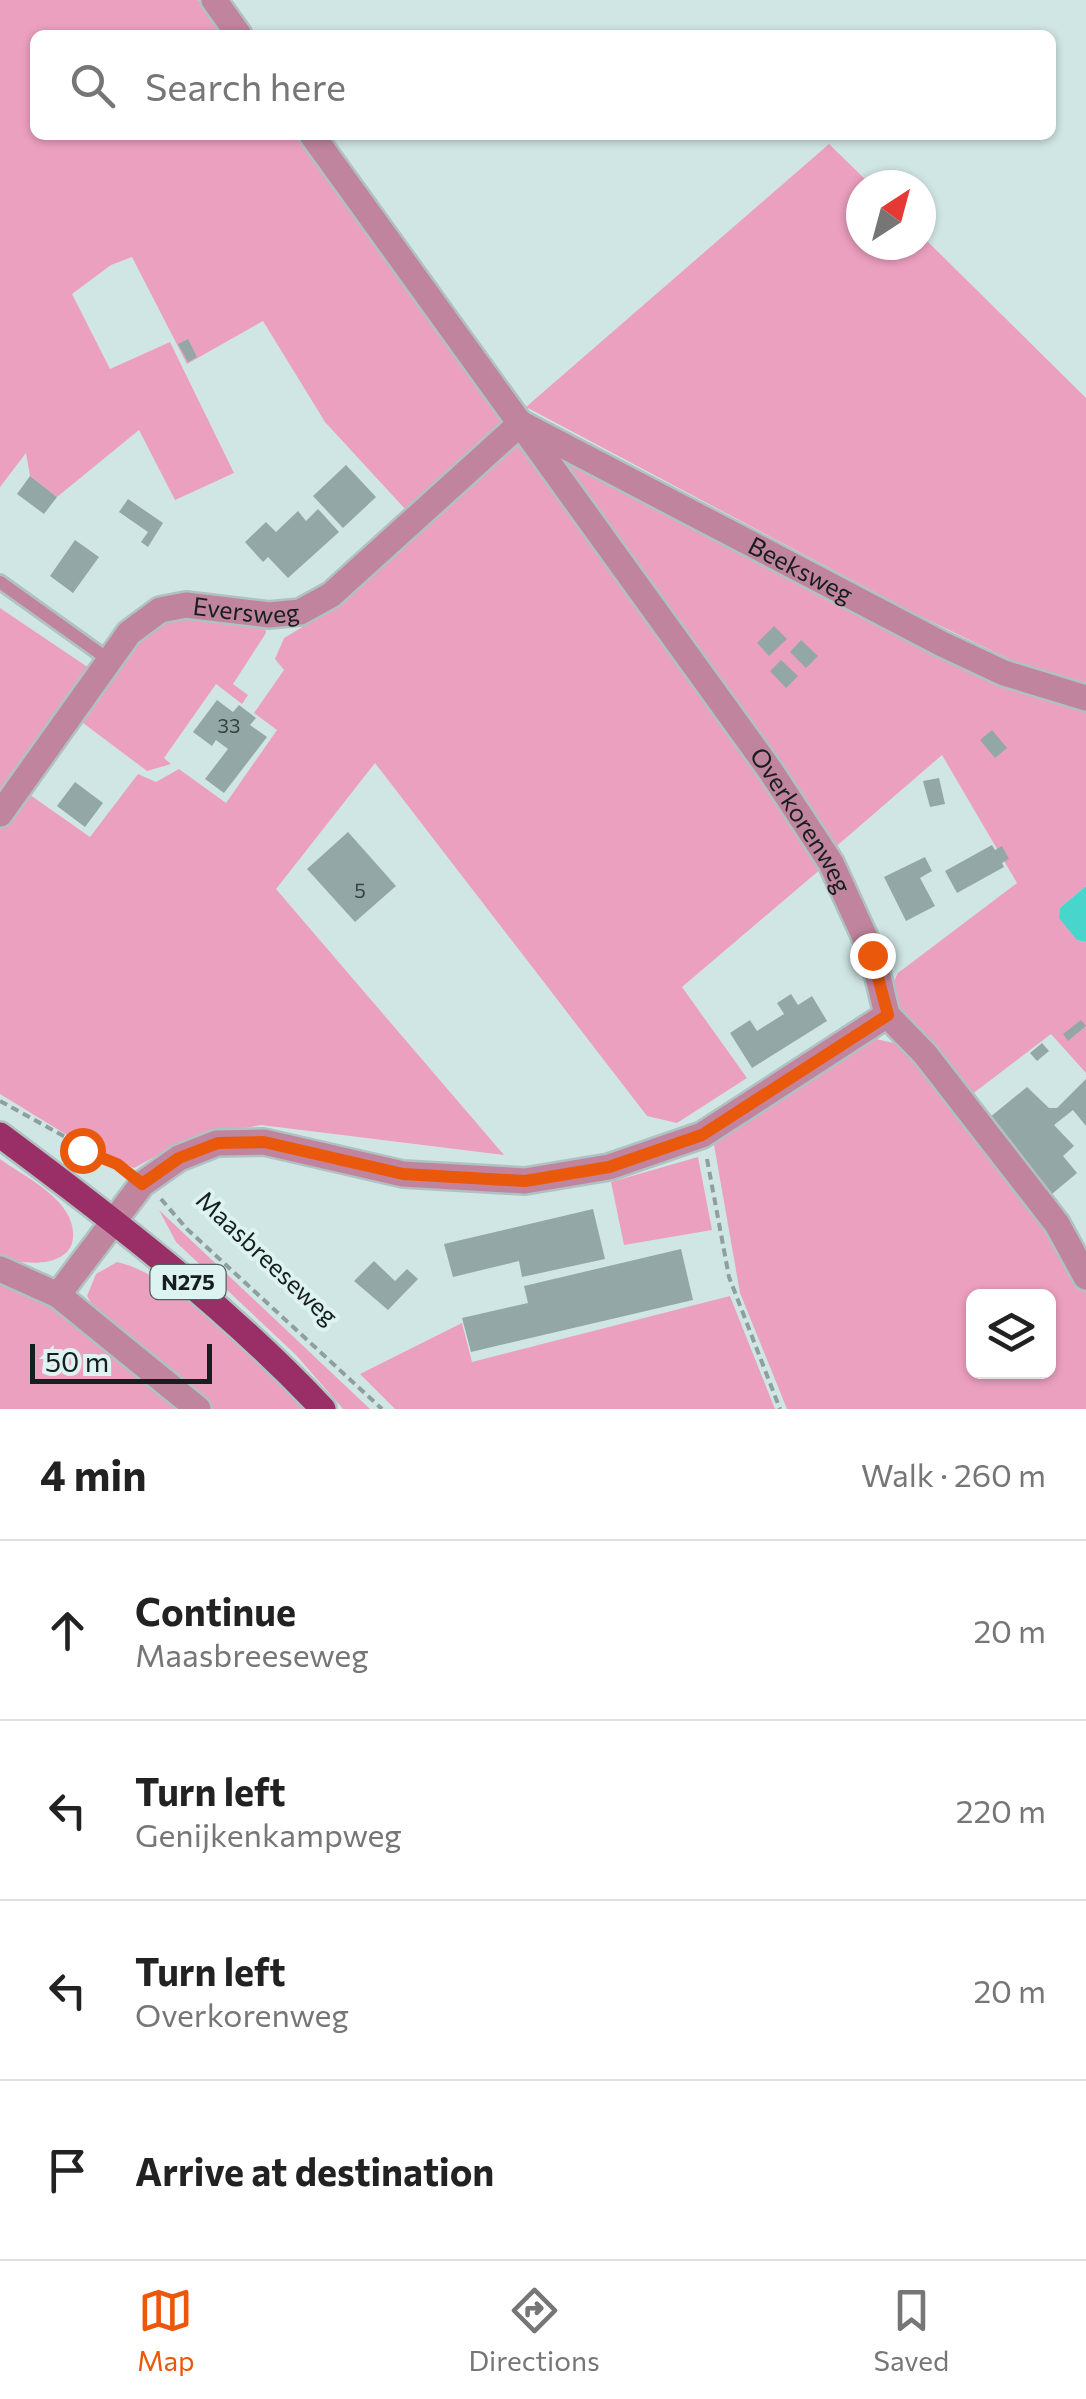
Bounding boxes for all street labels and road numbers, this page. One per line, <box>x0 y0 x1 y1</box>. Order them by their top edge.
street label: Beeksweg <box>744 529 859 609</box>
street label: Eversweg <box>191 590 301 629</box>
street label: Overkorenweg <box>744 741 859 898</box>
street label: Maasbreeseweg <box>191 1184 345 1331</box>
road number: N275 <box>150 1265 226 1299</box>

